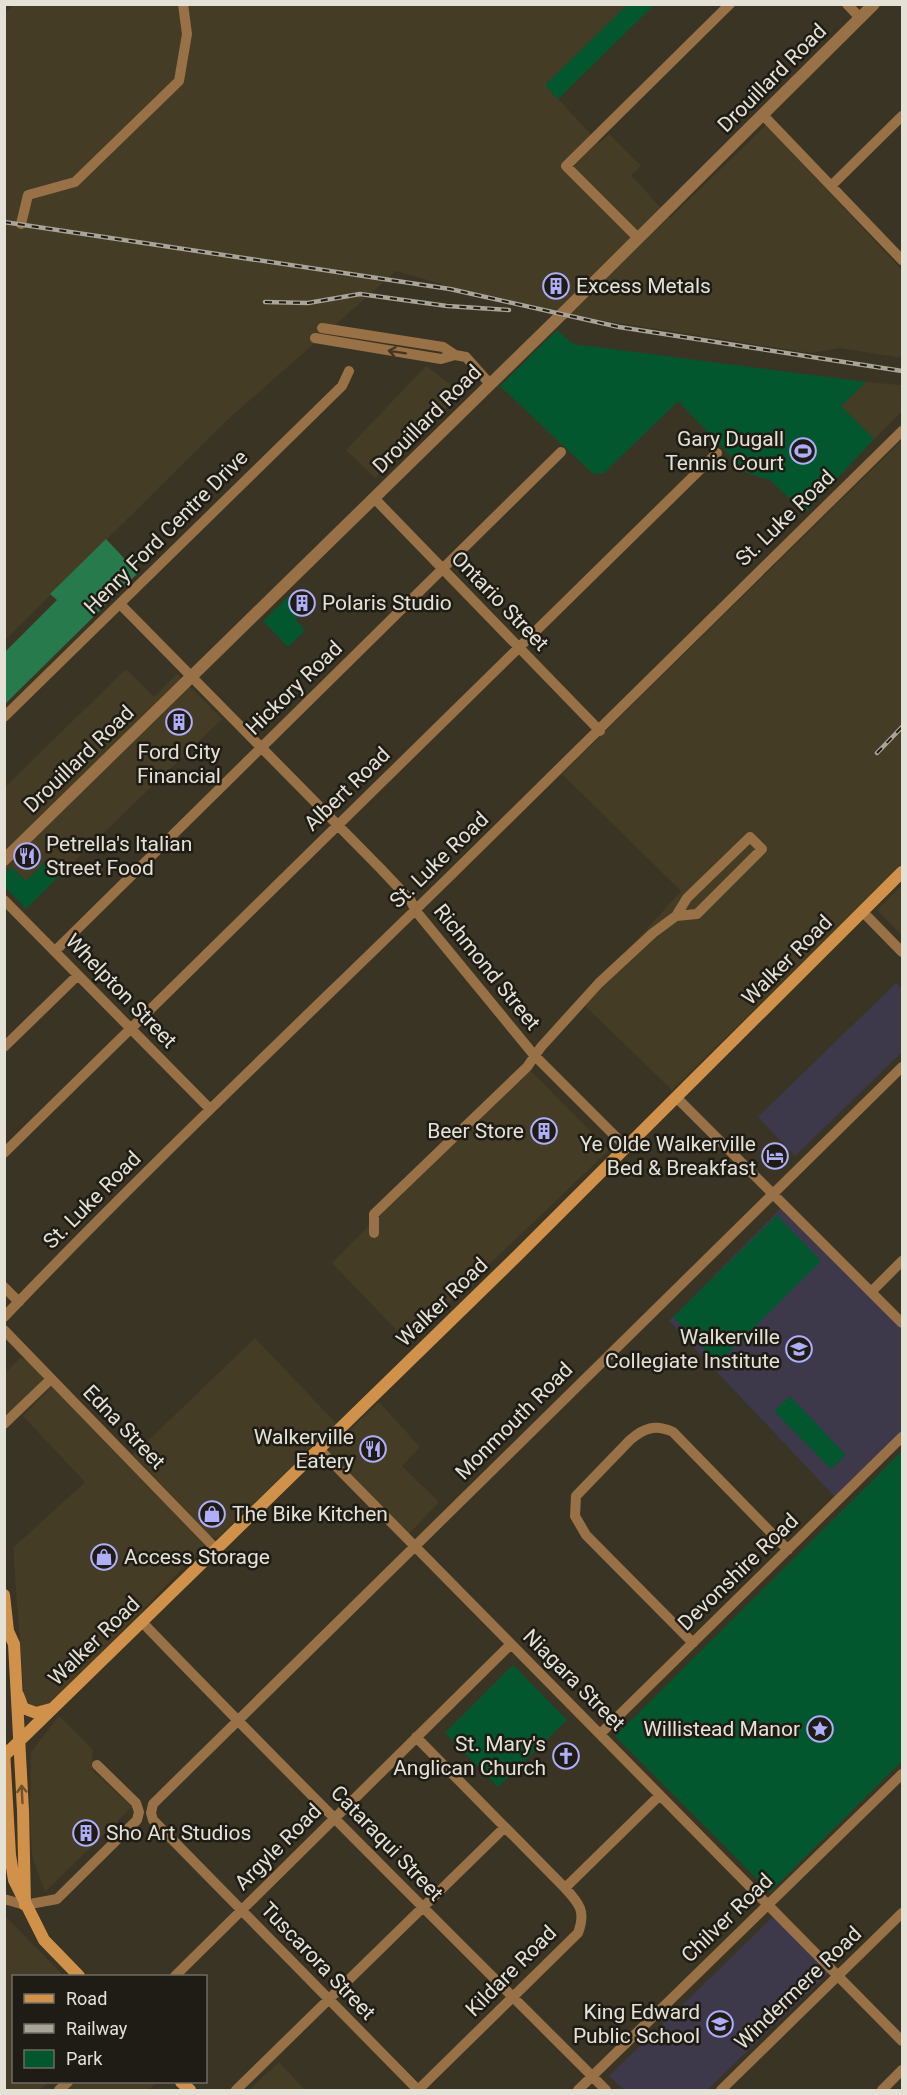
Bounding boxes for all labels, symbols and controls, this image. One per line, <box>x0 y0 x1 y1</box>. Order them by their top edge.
street label: Drouillard Road <box>713 19 831 137</box>
building icon: Excess Metals <box>541 271 571 301</box>
place label: Excess Metals <box>576 274 711 298</box>
one-way arrow <box>388 346 408 357</box>
street label: Drouillard Road <box>368 360 486 478</box>
place label: Gary Dugall Tennis Court <box>665 427 784 475</box>
sports icon: Gary Dugall Tennis Court <box>788 436 818 466</box>
street label: Henry Ford Centre Drive <box>79 445 253 619</box>
street label: St. Luke Road <box>731 465 839 571</box>
street label: Ontario Street <box>447 546 554 656</box>
building icon: Polaris Studio <box>287 588 317 618</box>
place label: Polaris Studio <box>322 591 452 615</box>
street label: Hickory Road <box>241 636 347 740</box>
street label: Drouillard Road <box>19 701 139 817</box>
building icon: Ford City Financial <box>164 707 194 737</box>
place label: Ford City Financial <box>137 740 221 788</box>
street label: Albert Road <box>299 742 395 836</box>
street label: St. Luke Road <box>385 807 493 913</box>
place label: Petrella's Italian Street Food <box>46 832 192 880</box>
restaurant icon: Petrella's Italian Street Food <box>12 841 42 871</box>
street label: Richmond Street <box>429 899 545 1035</box>
street label: Walker Road <box>737 910 837 1010</box>
street label: Whelpton Street <box>61 929 181 1053</box>
building icon: Beer Store <box>529 1116 559 1146</box>
place label: Beer Store <box>427 1119 524 1143</box>
place label: Ye Olde Walkerville Bed & Breakfast <box>580 1132 756 1180</box>
hotel icon: Ye Olde Walkerville Bed & Breakfast <box>760 1141 790 1171</box>
street label: St. Luke Road <box>38 1146 146 1254</box>
street label: Walker Road <box>392 1253 492 1351</box>
place label: Walkerville Collegiate Institute <box>605 1325 780 1373</box>
school or university icon: Walkerville Collegiate Institute <box>784 1334 814 1364</box>
street label: Monmouth Road <box>450 1357 578 1485</box>
street label: Edna Street <box>78 1380 170 1474</box>
place label: Walkerville Eatery <box>254 1425 354 1473</box>
restaurant icon: Walkerville Eatery <box>358 1434 388 1464</box>
shop icon: The Bike Kitchen <box>197 1499 227 1529</box>
place label: The Bike Kitchen <box>232 1502 388 1526</box>
street label: Devonshire Road <box>673 1509 803 1635</box>
shop icon: Access Storage <box>89 1542 119 1572</box>
place label: Access Storage <box>124 1545 270 1569</box>
street label: Walker Road <box>44 1592 144 1690</box>
street label: Niagara Street <box>518 1624 630 1736</box>
place icon: Willistead Manor <box>805 1714 835 1744</box>
place label: Willistead Manor <box>643 1717 800 1741</box>
place label: St. Mary's Anglican Church <box>393 1732 546 1780</box>
church icon: St. Mary's Anglican Church <box>551 1741 581 1771</box>
street label: Cataraqui Street <box>326 1780 448 1906</box>
one-way arrow <box>16 1784 27 1804</box>
street label: Argyle Road <box>230 1799 326 1895</box>
building icon: Sho Art Studios <box>71 1818 101 1848</box>
place label: Sho Art Studios <box>106 1821 251 1845</box>
street label: Chilver Road <box>677 1869 777 1967</box>
street label: Tuscarora Street <box>256 1897 380 2025</box>
street label: Kildare Road <box>461 1921 561 2021</box>
street label: Windermere Road <box>730 1922 866 2054</box>
legend <box>12 1975 207 2083</box>
text: Road <box>66 1988 107 2009</box>
place label: King Edward Public School <box>573 2000 700 2048</box>
school or university icon: King Edward Public School <box>705 2009 735 2039</box>
text: Railway <box>66 2018 128 2039</box>
text: Park <box>66 2048 103 2069</box>

